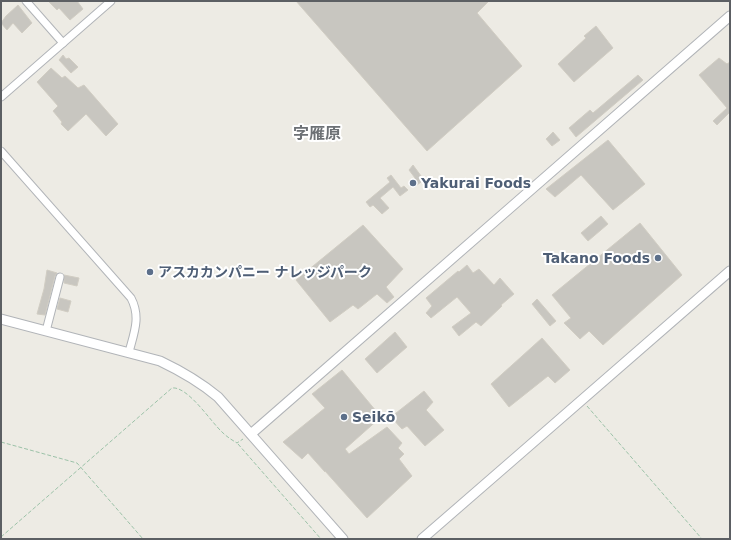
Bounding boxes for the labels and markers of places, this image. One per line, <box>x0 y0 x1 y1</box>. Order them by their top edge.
place label: Yakurai Foods <box>420 175 531 191</box>
marker: Yakurai Foods <box>408 178 418 188</box>
place label: Takano Foods <box>543 250 650 266</box>
marker: Takano Foods <box>653 253 663 263</box>
place label: アスカカンパニー ナレッジパーク <box>158 264 372 280</box>
marker: アスカカンパニー ナレッジパーク <box>145 267 155 277</box>
place label: Seikō <box>352 409 396 425</box>
marker: Seikō <box>339 412 349 422</box>

